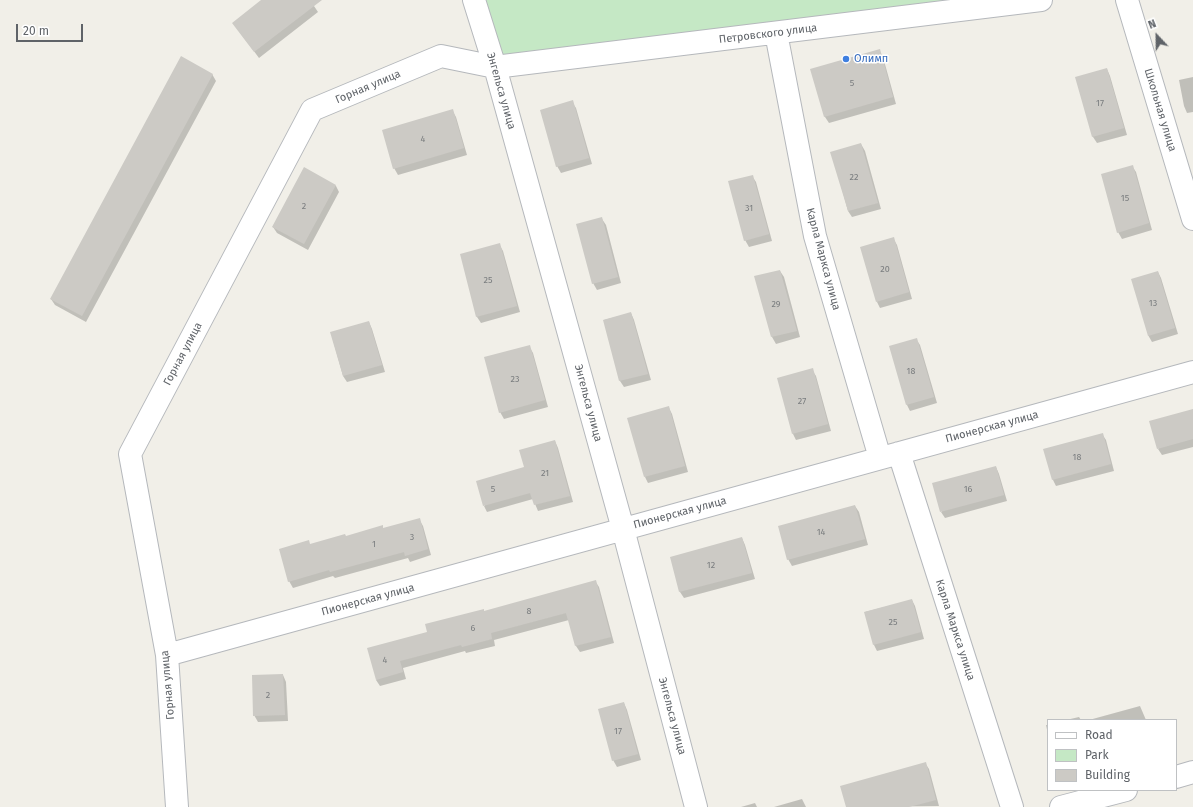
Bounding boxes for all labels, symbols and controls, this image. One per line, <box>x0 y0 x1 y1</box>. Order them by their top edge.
scale bar <box>18 16 85 42</box>
north arrow <box>1137 16 1177 56</box>
text: N <box>1146 17 1158 32</box>
street label: Петровского улица <box>718 21 818 47</box>
text: 20 m <box>23 24 49 38</box>
street label: Энгельса улица <box>484 51 518 131</box>
place label: Олимп <box>854 52 888 66</box>
marker: Олимп <box>841 54 851 64</box>
street label: Горная улица <box>333 67 403 107</box>
street label: Школьная улица <box>1141 67 1179 153</box>
house number: 5 <box>850 78 854 88</box>
house number: 17 <box>1096 98 1104 108</box>
house number: 4 <box>421 134 425 144</box>
house number: 22 <box>850 172 858 182</box>
house number: 15 <box>1121 193 1129 203</box>
house number: 2 <box>302 201 306 211</box>
house number: 31 <box>745 203 753 213</box>
street label: Карла Маркса улица <box>803 206 843 312</box>
house number: 20 <box>880 264 890 274</box>
house number: 25 <box>484 275 492 285</box>
house number: 13 <box>1149 298 1157 308</box>
house number: 29 <box>771 299 781 309</box>
street label: Горная улица <box>161 320 205 388</box>
street label: Энгельса улица <box>571 363 605 443</box>
house number: 18 <box>907 366 915 376</box>
house number: 23 <box>511 374 519 384</box>
house number: 27 <box>798 396 806 406</box>
street label: Пионерская улица <box>944 408 1040 446</box>
house number: 18 <box>1073 452 1081 462</box>
house number: 21 <box>541 468 549 478</box>
house number: 5 <box>491 484 495 494</box>
house number: 16 <box>964 484 972 494</box>
street label: Пионерская улица <box>632 494 728 532</box>
house number: 14 <box>817 527 825 537</box>
house number: 3 <box>410 532 414 542</box>
house number: 1 <box>372 539 376 549</box>
house number: 12 <box>707 560 715 570</box>
street label: Карла Маркса улица <box>932 578 978 682</box>
street label: Пионерская улица <box>320 581 416 619</box>
house number: 8 <box>527 606 531 616</box>
house number: 25 <box>889 617 897 627</box>
house number: 6 <box>471 623 475 633</box>
street label: Горная улица <box>158 650 178 720</box>
house number: 4 <box>383 655 387 665</box>
street label: Энгельса улица <box>655 676 689 756</box>
house number: 2 <box>266 690 270 700</box>
legend <box>1047 719 1177 791</box>
house number: 17 <box>614 726 622 736</box>
text: Road <box>1085 728 1113 742</box>
text: Park <box>1085 748 1109 762</box>
text: Building <box>1085 768 1130 782</box>

